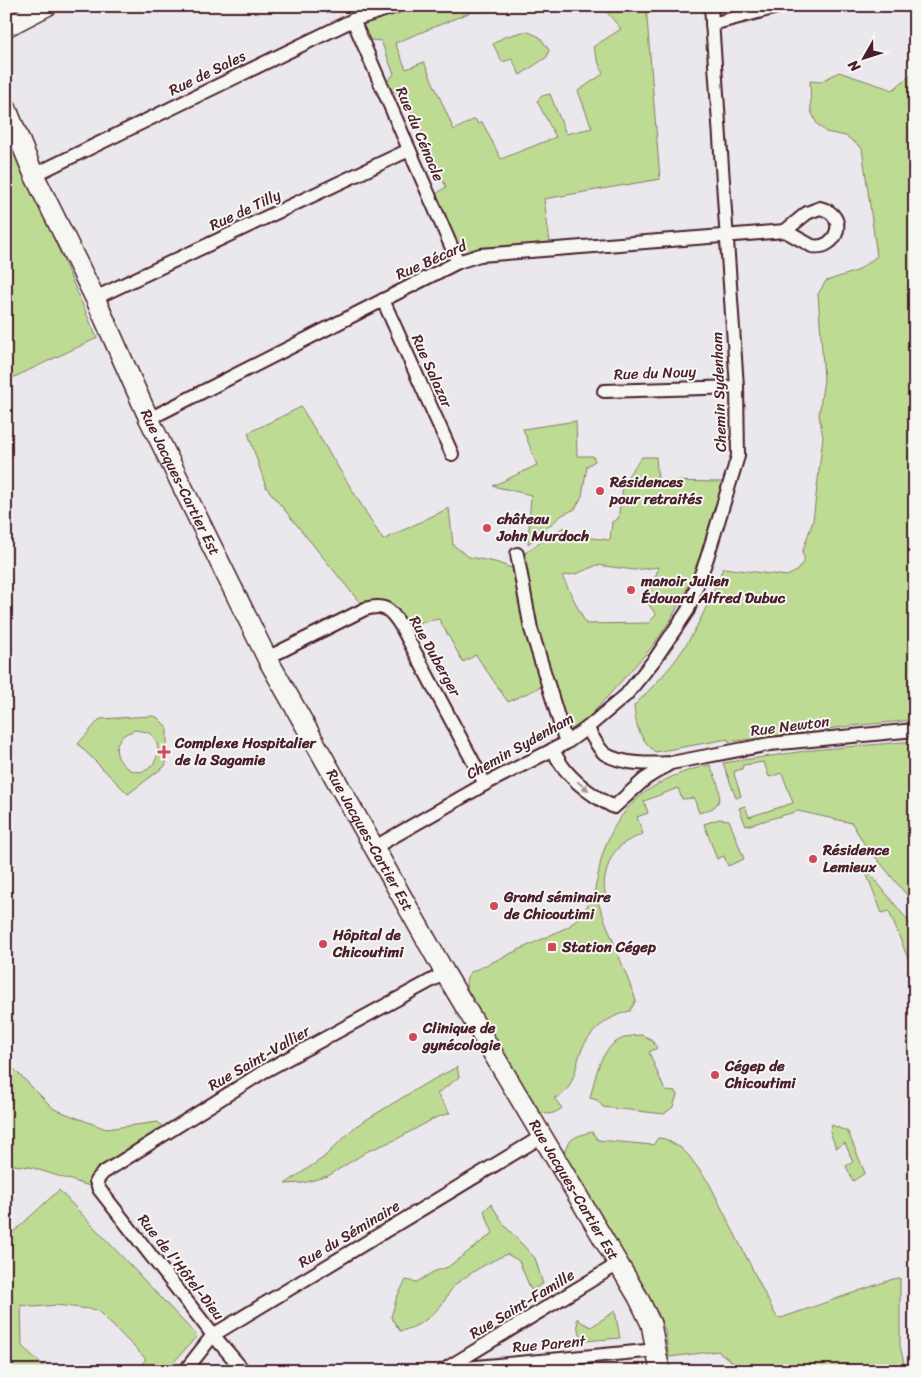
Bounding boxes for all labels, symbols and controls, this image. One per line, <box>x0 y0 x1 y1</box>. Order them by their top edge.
north arrow <box>838 32 888 82</box>
street label: Rue de Sales <box>164 43 251 103</box>
text: N <box>841 54 868 78</box>
street label: Rue du Cénacle <box>388 83 452 186</box>
street label: Rue de Tilly <box>205 182 285 238</box>
street label: Rue Bécard <box>391 232 472 287</box>
street label: Rue Salazar <box>404 330 460 413</box>
street label: Chemin Sydenham <box>704 332 734 452</box>
street label: Rue du Nouy <box>613 359 697 387</box>
street label: Rue Jacques-Cartier Est <box>133 405 228 560</box>
place label: Résidences pour retraités <box>609 469 703 512</box>
marker: Résidences pour retraités <box>594 485 606 497</box>
place label: château John Murdoch <box>496 506 589 549</box>
marker: château John Murdoch <box>481 522 493 534</box>
place label: manoir Julien Édouard Alfred Dubuc <box>640 568 786 611</box>
marker: manoir Julien Édouard Alfred Dubuc <box>625 584 637 596</box>
street label: Rue Duberger <box>402 611 468 702</box>
street label: Chemin Sydenham <box>461 706 579 786</box>
street label: Rue Newton <box>749 708 831 744</box>
place label: Complexe Hospitalier de la Sagamie <box>174 730 318 773</box>
marker: Complexe Hospitalier de la Sagamie <box>157 745 171 759</box>
street label: Rue Jacques-Cartier Est <box>319 764 421 917</box>
one-way arrow <box>576 781 589 792</box>
place label: Résidence Lemieux <box>822 837 890 880</box>
marker: Résidence Lemieux <box>807 853 819 865</box>
place label: Grand séminaire de Chicoutimi <box>503 884 611 927</box>
marker: Grand séminaire de Chicoutimi <box>488 900 500 912</box>
place label: Hôpital de Chicoutimi <box>332 922 404 965</box>
place label: Station Cégep <box>561 934 656 960</box>
marker: Hôpital de Chicoutimi <box>317 938 329 950</box>
marker: Station Cégep <box>546 941 558 953</box>
place label: Clinique de gynécologie <box>421 1015 501 1058</box>
street label: Rue Saint-Vallier <box>203 1018 316 1098</box>
marker: Clinique de gynécologie <box>407 1031 419 1043</box>
place label: Cégep de Chicoutimi <box>724 1053 796 1096</box>
marker: Cégep de Chicoutimi <box>709 1069 721 1081</box>
street label: Rue Jacques-Cartier Est <box>522 1114 627 1266</box>
street label: Rue du Séminaire <box>293 1193 405 1275</box>
street label: Rue de l'Hôtel-Dieu <box>131 1208 231 1326</box>
street label: Rue Saint-Famille <box>464 1262 580 1346</box>
street label: Rue Parent <box>511 1328 587 1360</box>

